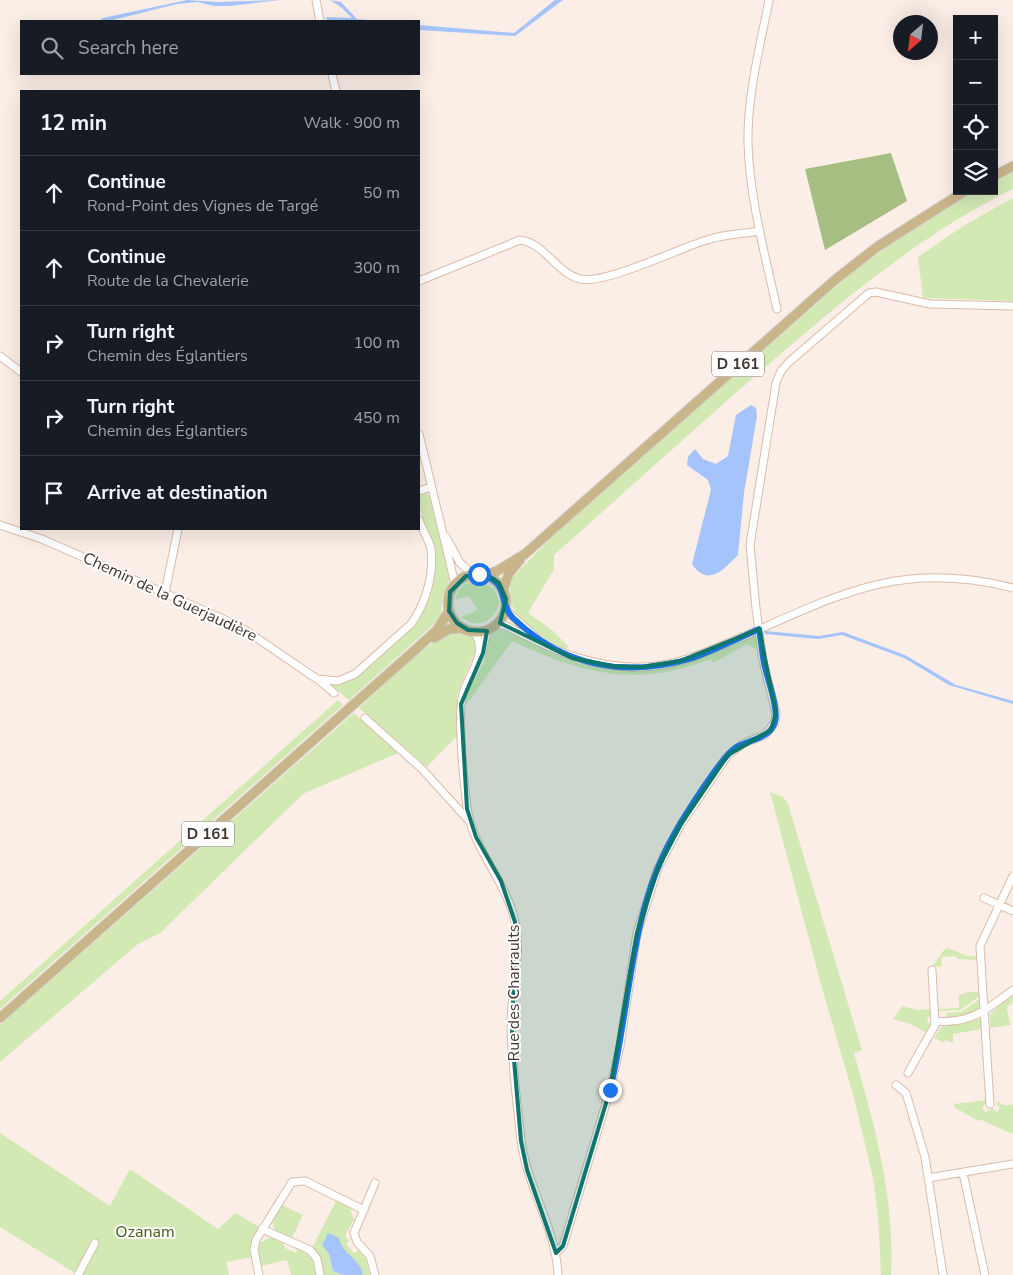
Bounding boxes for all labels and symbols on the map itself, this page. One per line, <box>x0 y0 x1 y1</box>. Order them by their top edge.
north arrow <box>893 15 938 60</box>
road number: D 161 <box>712 352 764 376</box>
street label: Chemin de la Guerjaudière <box>79 547 261 647</box>
route start <box>468 563 491 586</box>
road number: D 161 <box>182 822 234 846</box>
street label: Rue des Charraults <box>503 924 525 1062</box>
route end <box>599 1079 622 1102</box>
park label: Ozanam <box>115 1221 175 1243</box>

